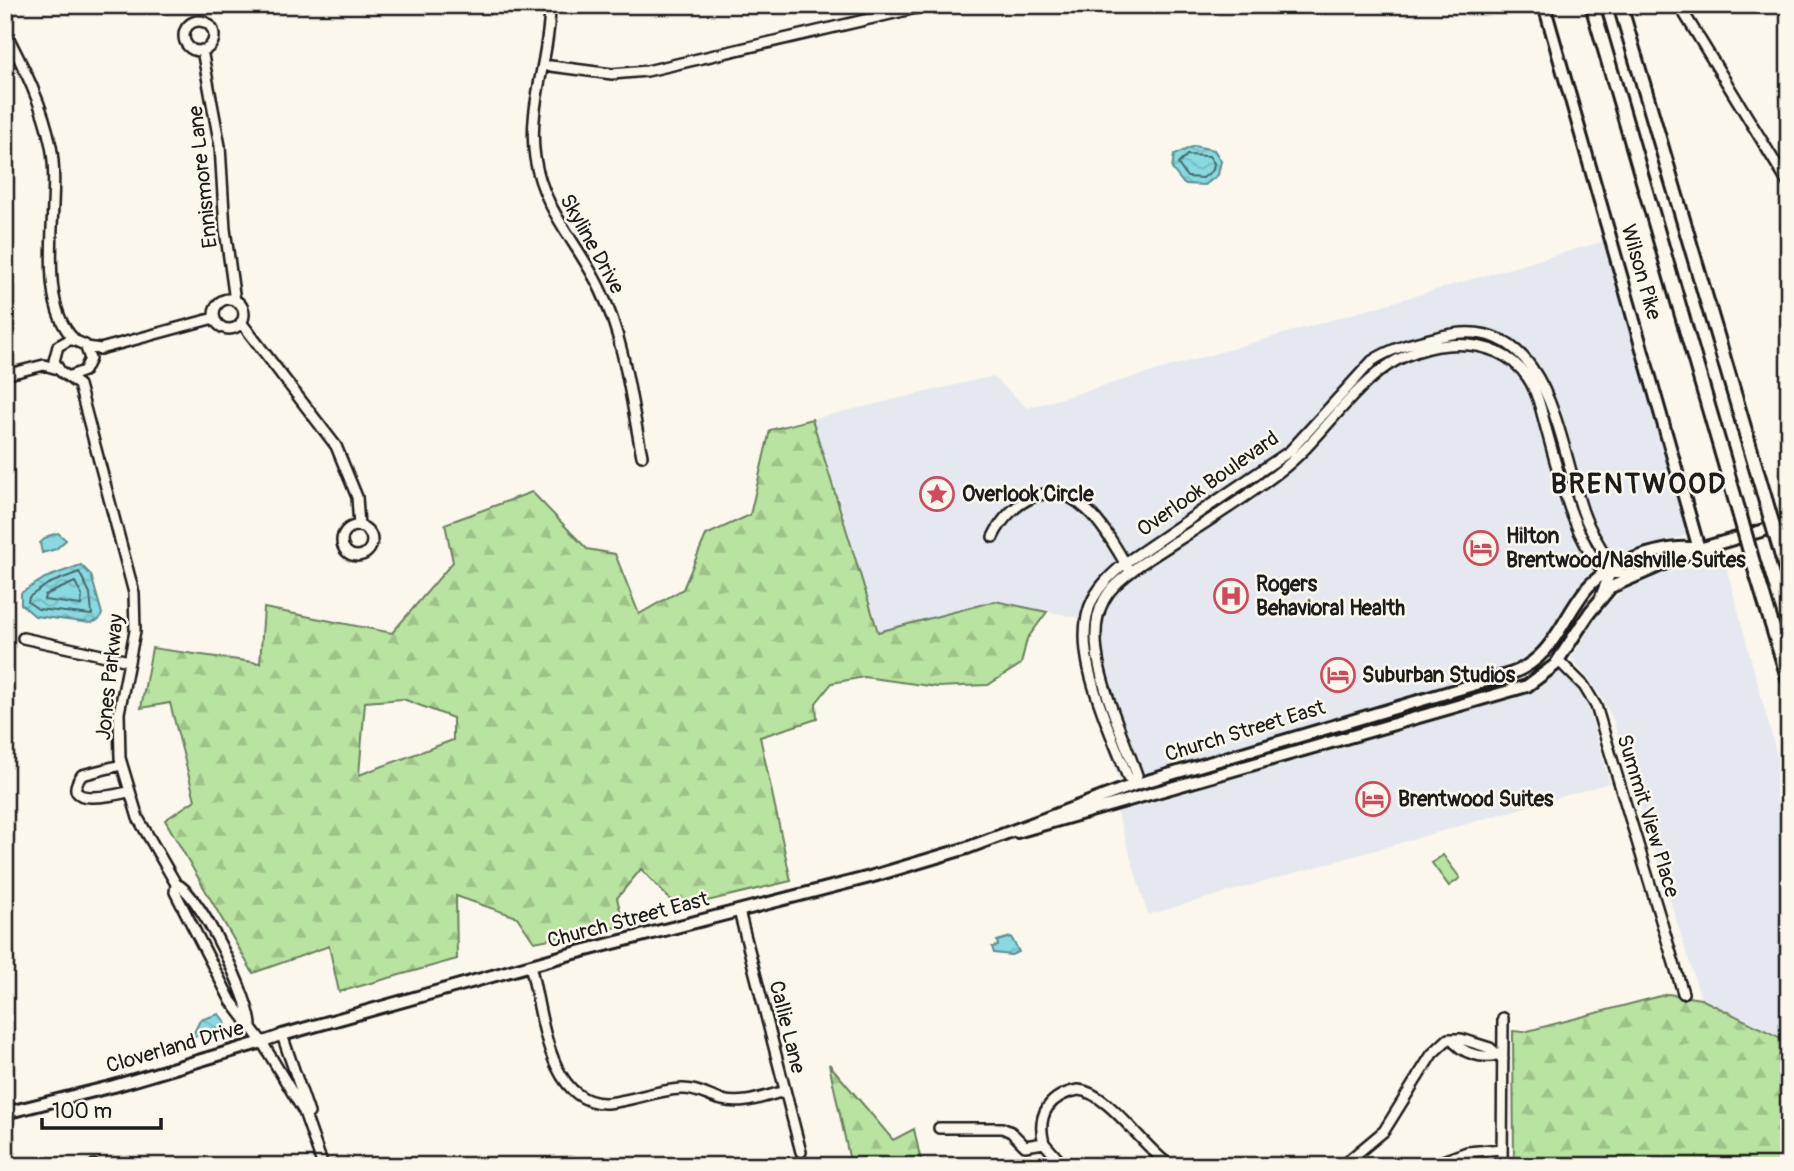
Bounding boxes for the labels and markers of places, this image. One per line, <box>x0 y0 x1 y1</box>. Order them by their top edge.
place icon: Overlook Circle <box>918 475 956 513</box>
place label: Overlook Circle <box>962 481 1094 508</box>
place label: Hilton Brentwood/Nashville Suites <box>1506 523 1746 574</box>
hotel icon: Hilton Brentwood/Nashville Suites <box>1462 529 1500 567</box>
place label: Rogers Behavioral Health <box>1256 571 1405 622</box>
hospital icon: Rogers Behavioral Health <box>1212 577 1250 615</box>
hotel icon: Suburban Studios <box>1319 656 1357 694</box>
place label: Suburban Studios <box>1362 662 1516 689</box>
hotel icon: Brentwood Suites <box>1354 780 1392 818</box>
place label: Brentwood Suites <box>1398 786 1554 813</box>

